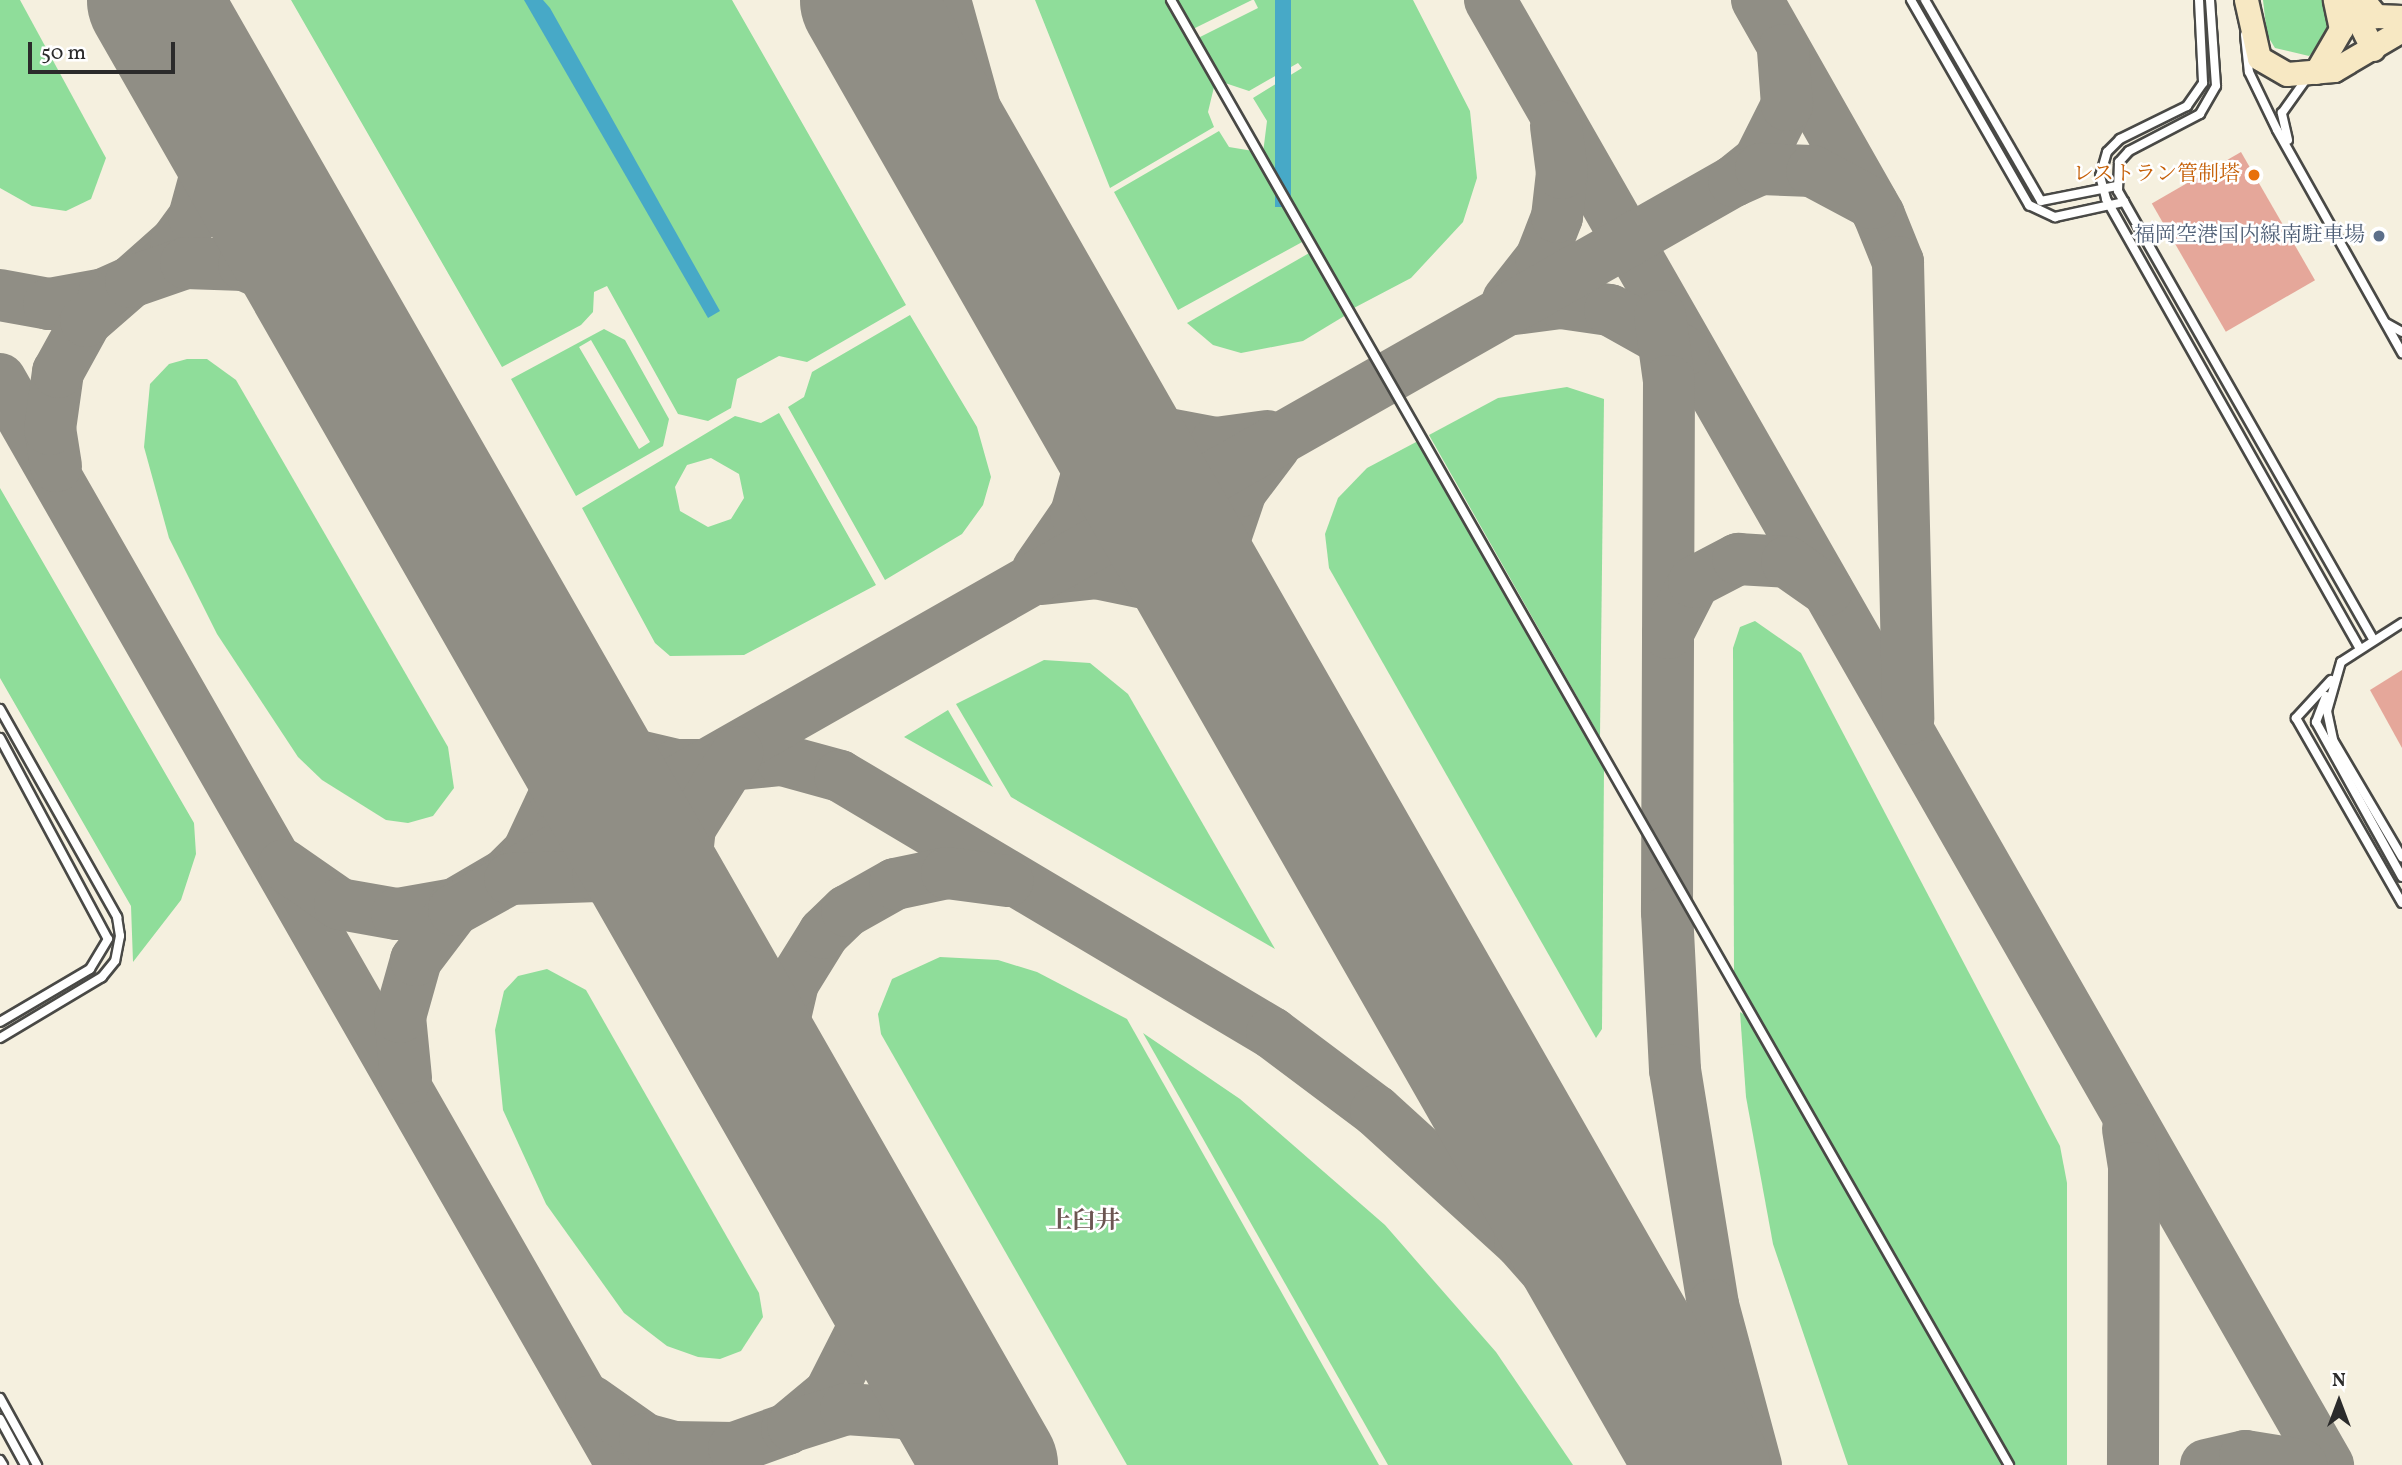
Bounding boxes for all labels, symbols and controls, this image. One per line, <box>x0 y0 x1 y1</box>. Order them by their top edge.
scale bar <box>32 28 178 72</box>
text: 50 m <box>41 39 86 68</box>
place label: レストラン管制塔 <box>2072 162 2240 188</box>
marker: レストラン管制塔 <box>2246 167 2262 183</box>
place label: 福岡空港国内線南駐車場 <box>2134 223 2365 249</box>
marker: 福岡空港国内線南駐車場 <box>2371 228 2387 244</box>
district label: 上臼井 <box>1048 1209 1120 1237</box>
north arrow <box>2304 1367 2374 1437</box>
text: N <box>2332 1368 2346 1394</box>

